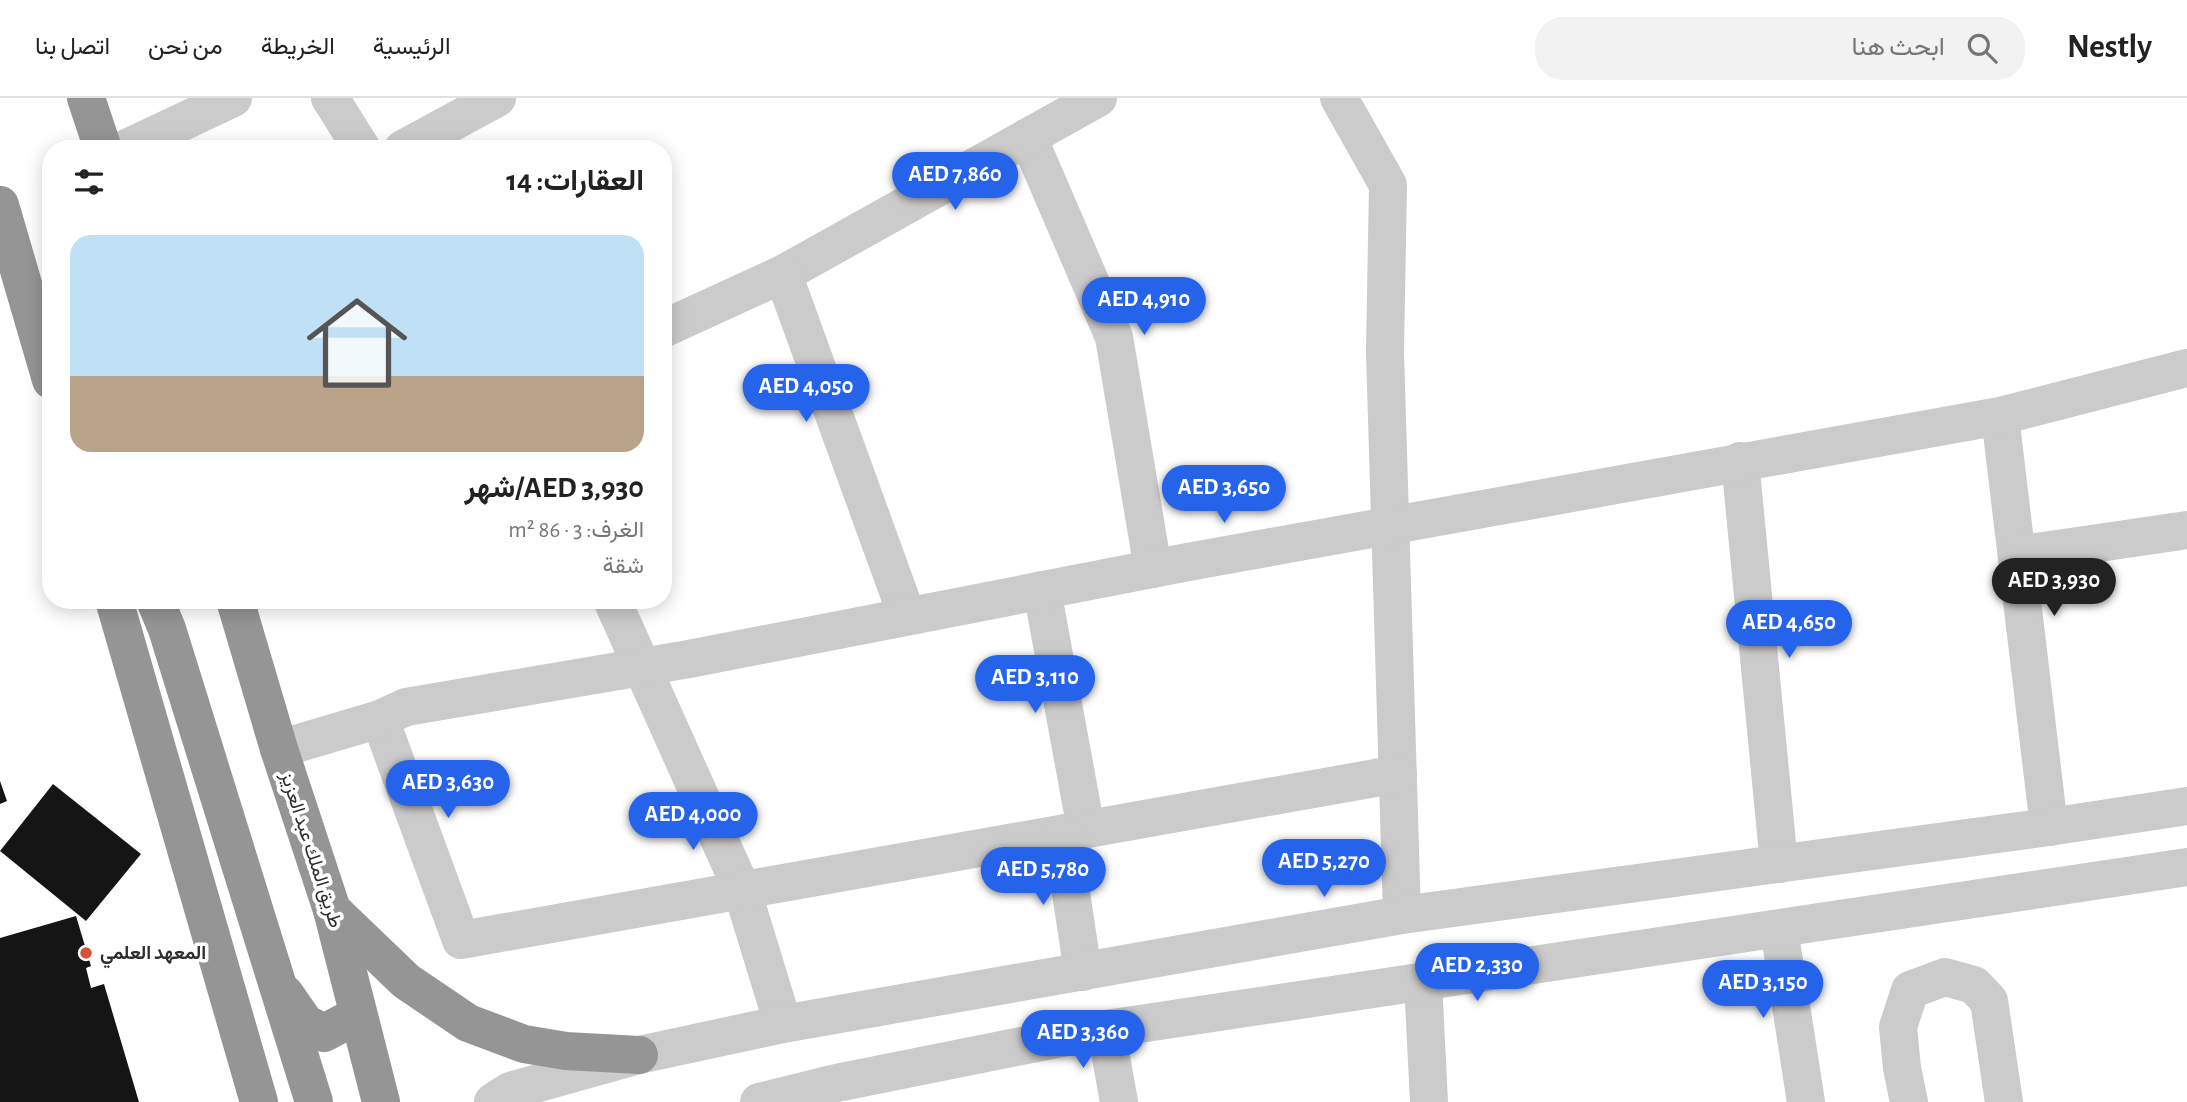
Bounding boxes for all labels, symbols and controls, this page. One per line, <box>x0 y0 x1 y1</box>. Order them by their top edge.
search box <box>1535 17 2025 80</box>
icon: search <box>1963 29 2001 67</box>
text: Nestly <box>2067 31 2152 64</box>
text: ابحث هنا <box>1851 34 1945 60</box>
text: اتصل بنا <box>35 35 110 59</box>
text: من نحن <box>148 35 223 59</box>
text: الخريطة <box>261 35 335 59</box>
text: الرئيسية <box>373 35 450 59</box>
pin: AED 7,860 <box>875 152 1035 212</box>
icon: filters <box>70 163 108 201</box>
text: AED 7,860 <box>908 163 1002 186</box>
text: العقارات: 14 <box>506 166 644 196</box>
pin: AED 4,910 <box>1064 278 1224 337</box>
icon: home <box>294 280 420 406</box>
text: AED 4,910 <box>1098 288 1190 311</box>
pin: AED 4,050 <box>726 364 886 424</box>
text: AED 4,050 <box>759 375 853 398</box>
pin: AED 3,650 <box>1144 466 1304 525</box>
text: AED 3,930/شهر <box>464 473 644 503</box>
text: AED 3,650 <box>1178 476 1270 499</box>
text: الغرف: 3 · 86 m² <box>508 519 644 542</box>
text: شقة <box>602 555 644 578</box>
pin: AED 3,930 <box>1974 559 2134 618</box>
text: AED 3,930 <box>2008 569 2100 592</box>
pin: AED 4,650 <box>1709 601 1869 660</box>
text: AED 4,650 <box>1742 611 1836 634</box>
pin: AED 3,110 <box>955 656 1115 715</box>
text: AED 3,110 <box>991 666 1079 689</box>
pin: AED 3,630 <box>368 760 528 820</box>
street label: طريق الملك عبد العزيز <box>276 769 345 930</box>
text: AED 3,630 <box>402 771 494 794</box>
pin: AED 4,000 <box>613 792 773 852</box>
text: AED 4,000 <box>645 803 741 826</box>
pin: AED 5,270 <box>1244 840 1404 899</box>
pin: AED 5,780 <box>963 848 1123 907</box>
text: AED 5,270 <box>1278 850 1370 873</box>
text: AED 5,780 <box>997 858 1089 881</box>
place label: المعهد العلمي <box>100 944 206 969</box>
pin: AED 2,330 <box>1397 944 1557 1003</box>
marker: المعهد العلمي <box>78 945 94 961</box>
text: AED 2,330 <box>1431 954 1523 977</box>
pin: AED 3,150 <box>1683 960 1843 1020</box>
text: AED 3,150 <box>1718 971 1808 994</box>
pin: AED 3,360 <box>1003 1010 1163 1070</box>
text: AED 3,360 <box>1037 1021 1129 1044</box>

